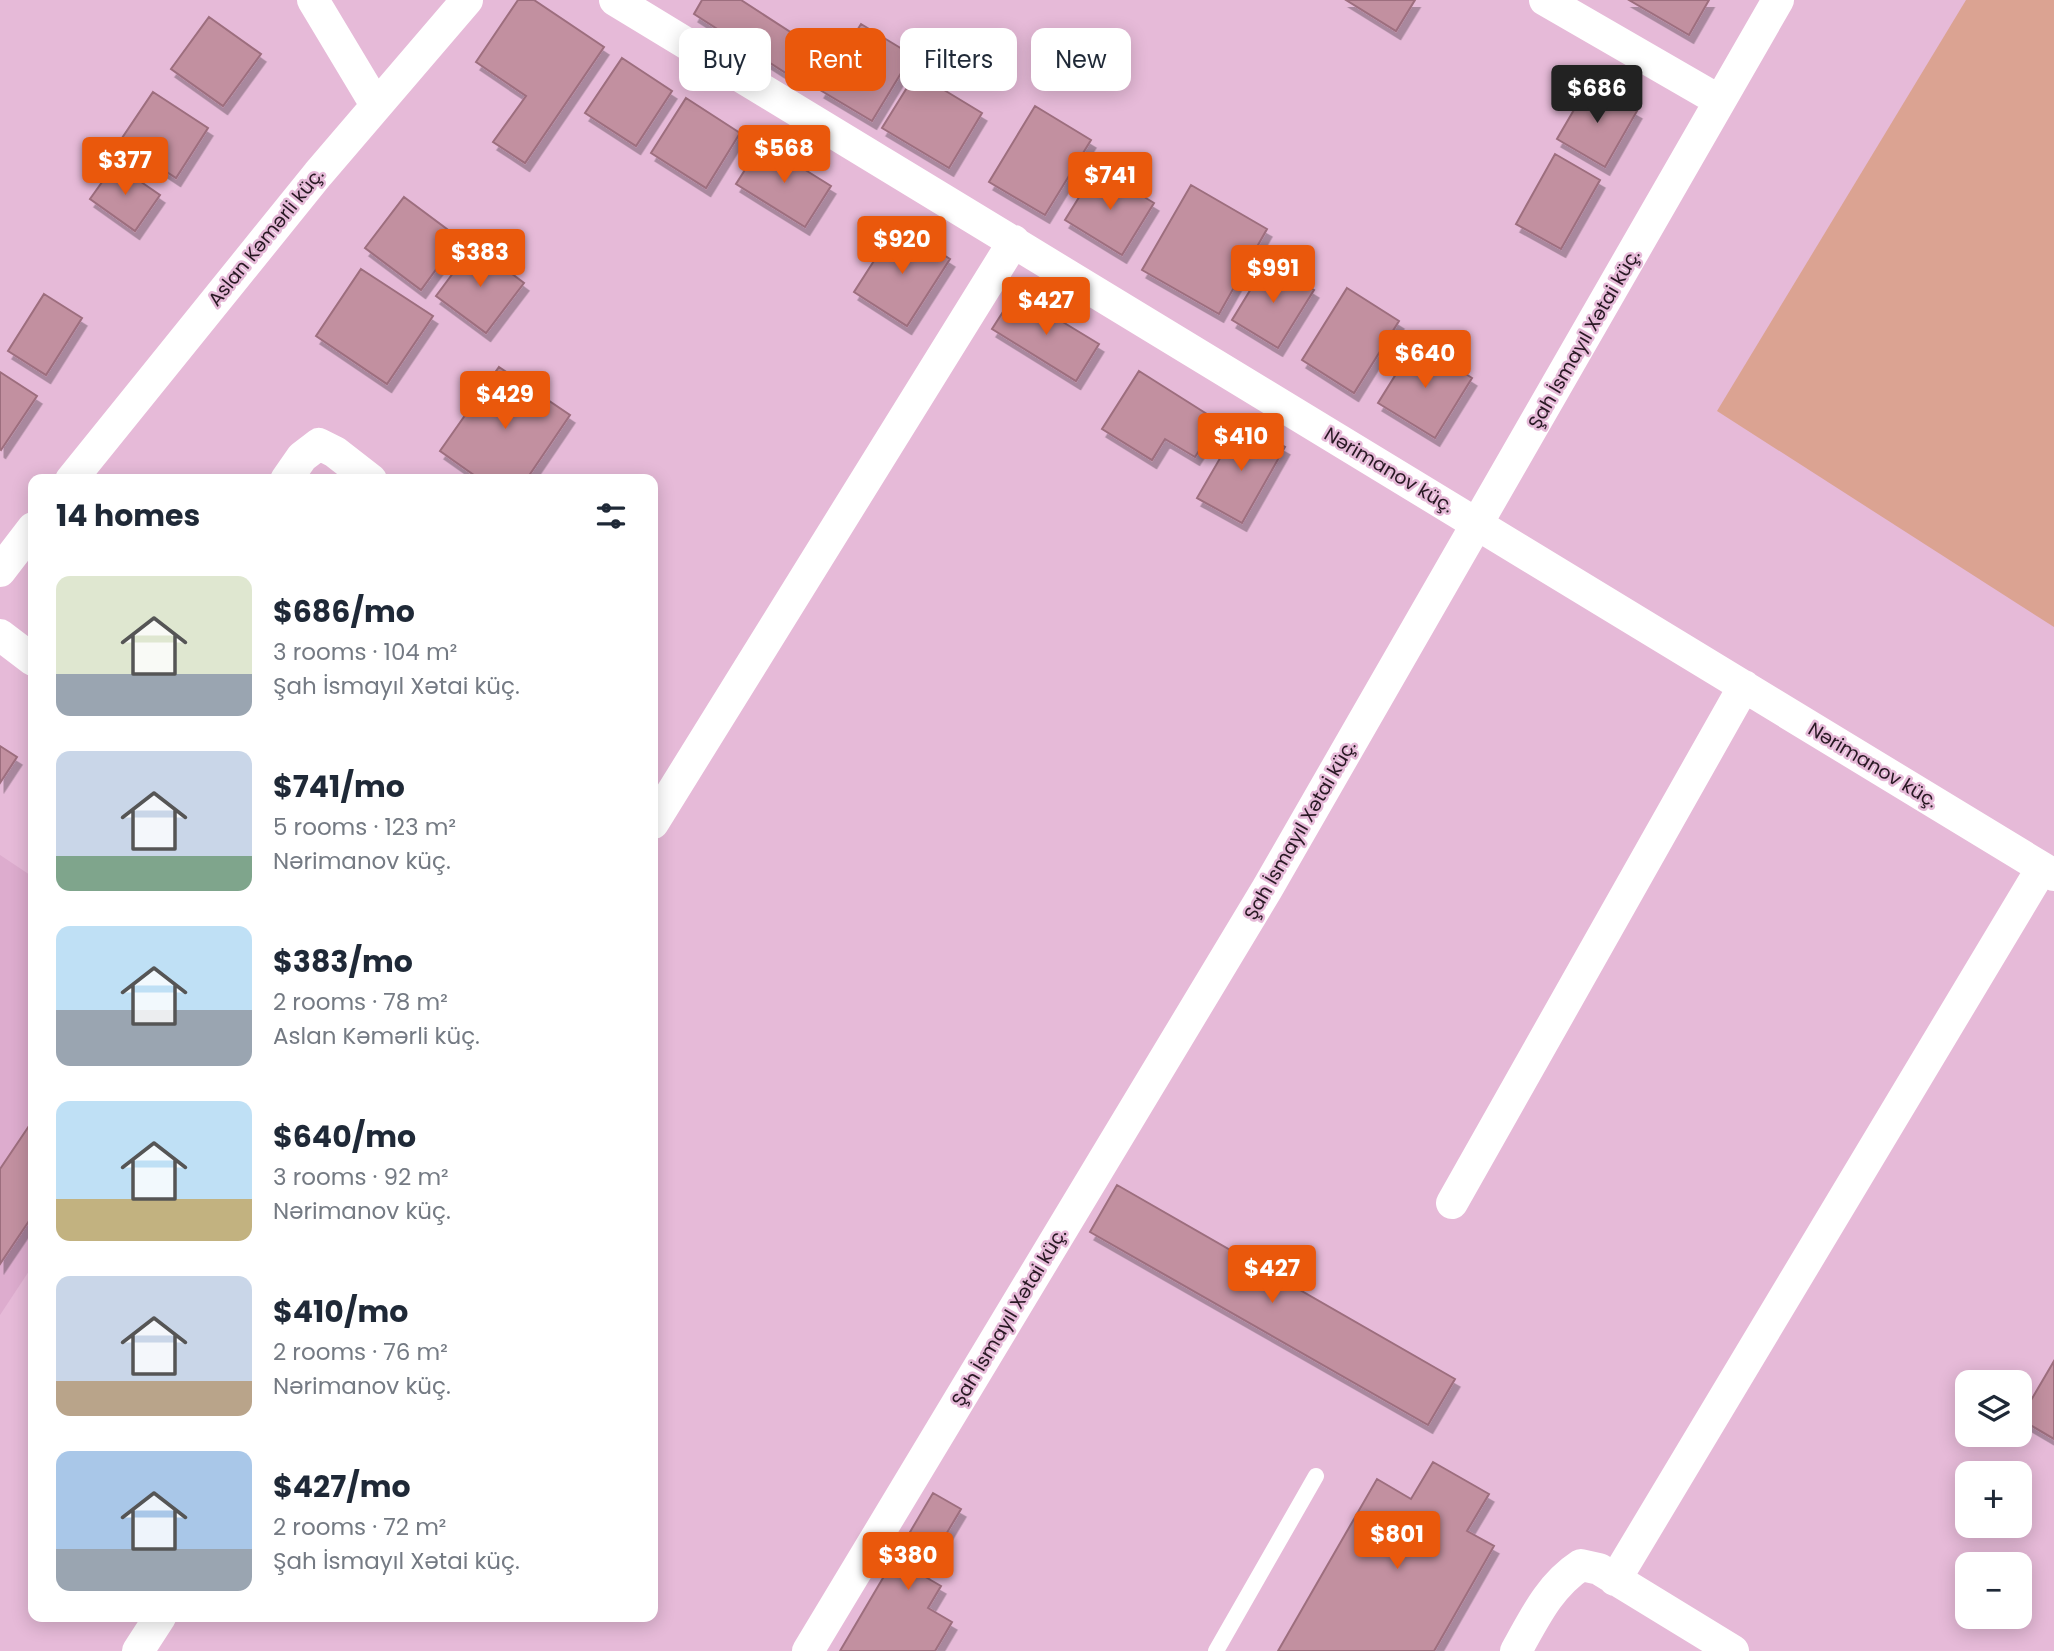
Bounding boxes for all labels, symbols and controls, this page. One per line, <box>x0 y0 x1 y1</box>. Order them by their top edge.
chip: Buy <box>679 28 771 91</box>
chip: Rent <box>785 28 886 91</box>
chip: Filters <box>900 28 1017 91</box>
chip: New <box>1031 28 1131 91</box>
pin: $686 <box>1556 66 1638 125</box>
text: $686 <box>1567 72 1627 104</box>
pin: $568 <box>743 125 825 185</box>
text: $568 <box>754 132 814 164</box>
pin: $377 <box>84 138 166 197</box>
text: $377 <box>98 144 152 176</box>
pin: $741 <box>1069 152 1151 212</box>
text: $741 <box>1084 159 1136 191</box>
street label: Aslan Kəmərli küç. <box>202 162 330 312</box>
pin: $920 <box>861 216 943 276</box>
text: $920 <box>873 223 931 255</box>
pin: $383 <box>439 230 521 289</box>
text: $383 <box>451 236 509 268</box>
street label: Şah İsmayıl Xətai küç. <box>1521 244 1647 434</box>
pin: $991 <box>1232 246 1314 305</box>
text: $991 <box>1247 252 1299 284</box>
pin: $427 <box>1005 278 1087 337</box>
text: $427 <box>1018 284 1074 316</box>
pin: $640 <box>1384 330 1466 390</box>
text: $640 <box>1395 337 1455 369</box>
pin: $429 <box>464 372 546 431</box>
text: $429 <box>476 378 534 410</box>
pin: $410 <box>1200 414 1282 473</box>
text: $410 <box>1214 420 1268 452</box>
street label: Nərimanov küç. <box>1319 421 1459 519</box>
text: 14 homes <box>56 494 200 537</box>
icon: filters <box>592 497 630 535</box>
text: $686/mo <box>273 590 415 633</box>
icon: home <box>112 604 196 688</box>
text: 3 rooms · 104 m² <box>273 636 457 668</box>
text: Şah İsmayıl Xətai küç. <box>273 670 520 702</box>
street label: Nərimanov küç. <box>1803 716 1943 814</box>
street label: Şah İsmayıl Xətai küç. <box>1237 735 1363 925</box>
text: $741/mo <box>273 765 405 808</box>
icon: home <box>112 779 196 863</box>
text: 5 rooms · 123 m² <box>273 811 456 843</box>
text: Nərimanov küç. <box>273 845 451 877</box>
text: $383/mo <box>273 940 413 983</box>
icon: home <box>112 954 196 1038</box>
text: 2 rooms · 78 m² <box>273 986 448 1018</box>
text: Aslan Kəmərli küç. <box>273 1020 480 1052</box>
text: $640/mo <box>273 1115 416 1158</box>
icon: home <box>112 1129 196 1213</box>
text: 3 rooms · 92 m² <box>273 1161 449 1193</box>
text: Nərimanov küç. <box>273 1195 451 1227</box>
street label: Şah İsmayıl Xətai küç. <box>945 1223 1073 1411</box>
pin: $427 <box>1231 1246 1313 1305</box>
text: $427 <box>1244 1252 1300 1284</box>
text: $410/mo <box>273 1290 408 1333</box>
icon: home <box>112 1304 196 1388</box>
text: 2 rooms · 76 m² <box>273 1336 448 1368</box>
text: Nərimanov küç. <box>273 1370 451 1402</box>
map controls <box>1955 1370 2032 1629</box>
button: layers <box>1955 1370 2032 1447</box>
button: + <box>1955 1461 2032 1538</box>
text: $427/mo <box>273 1465 411 1508</box>
icon: home <box>112 1479 196 1563</box>
text: 2 rooms · 72 m² <box>273 1511 446 1543</box>
pin: $801 <box>1356 1512 1438 1571</box>
text: $801 <box>1370 1518 1424 1550</box>
pin: $380 <box>867 1532 949 1592</box>
text: $380 <box>879 1539 937 1571</box>
text: Şah İsmayıl Xətai küç. <box>273 1545 520 1577</box>
button: − <box>1955 1552 2032 1629</box>

